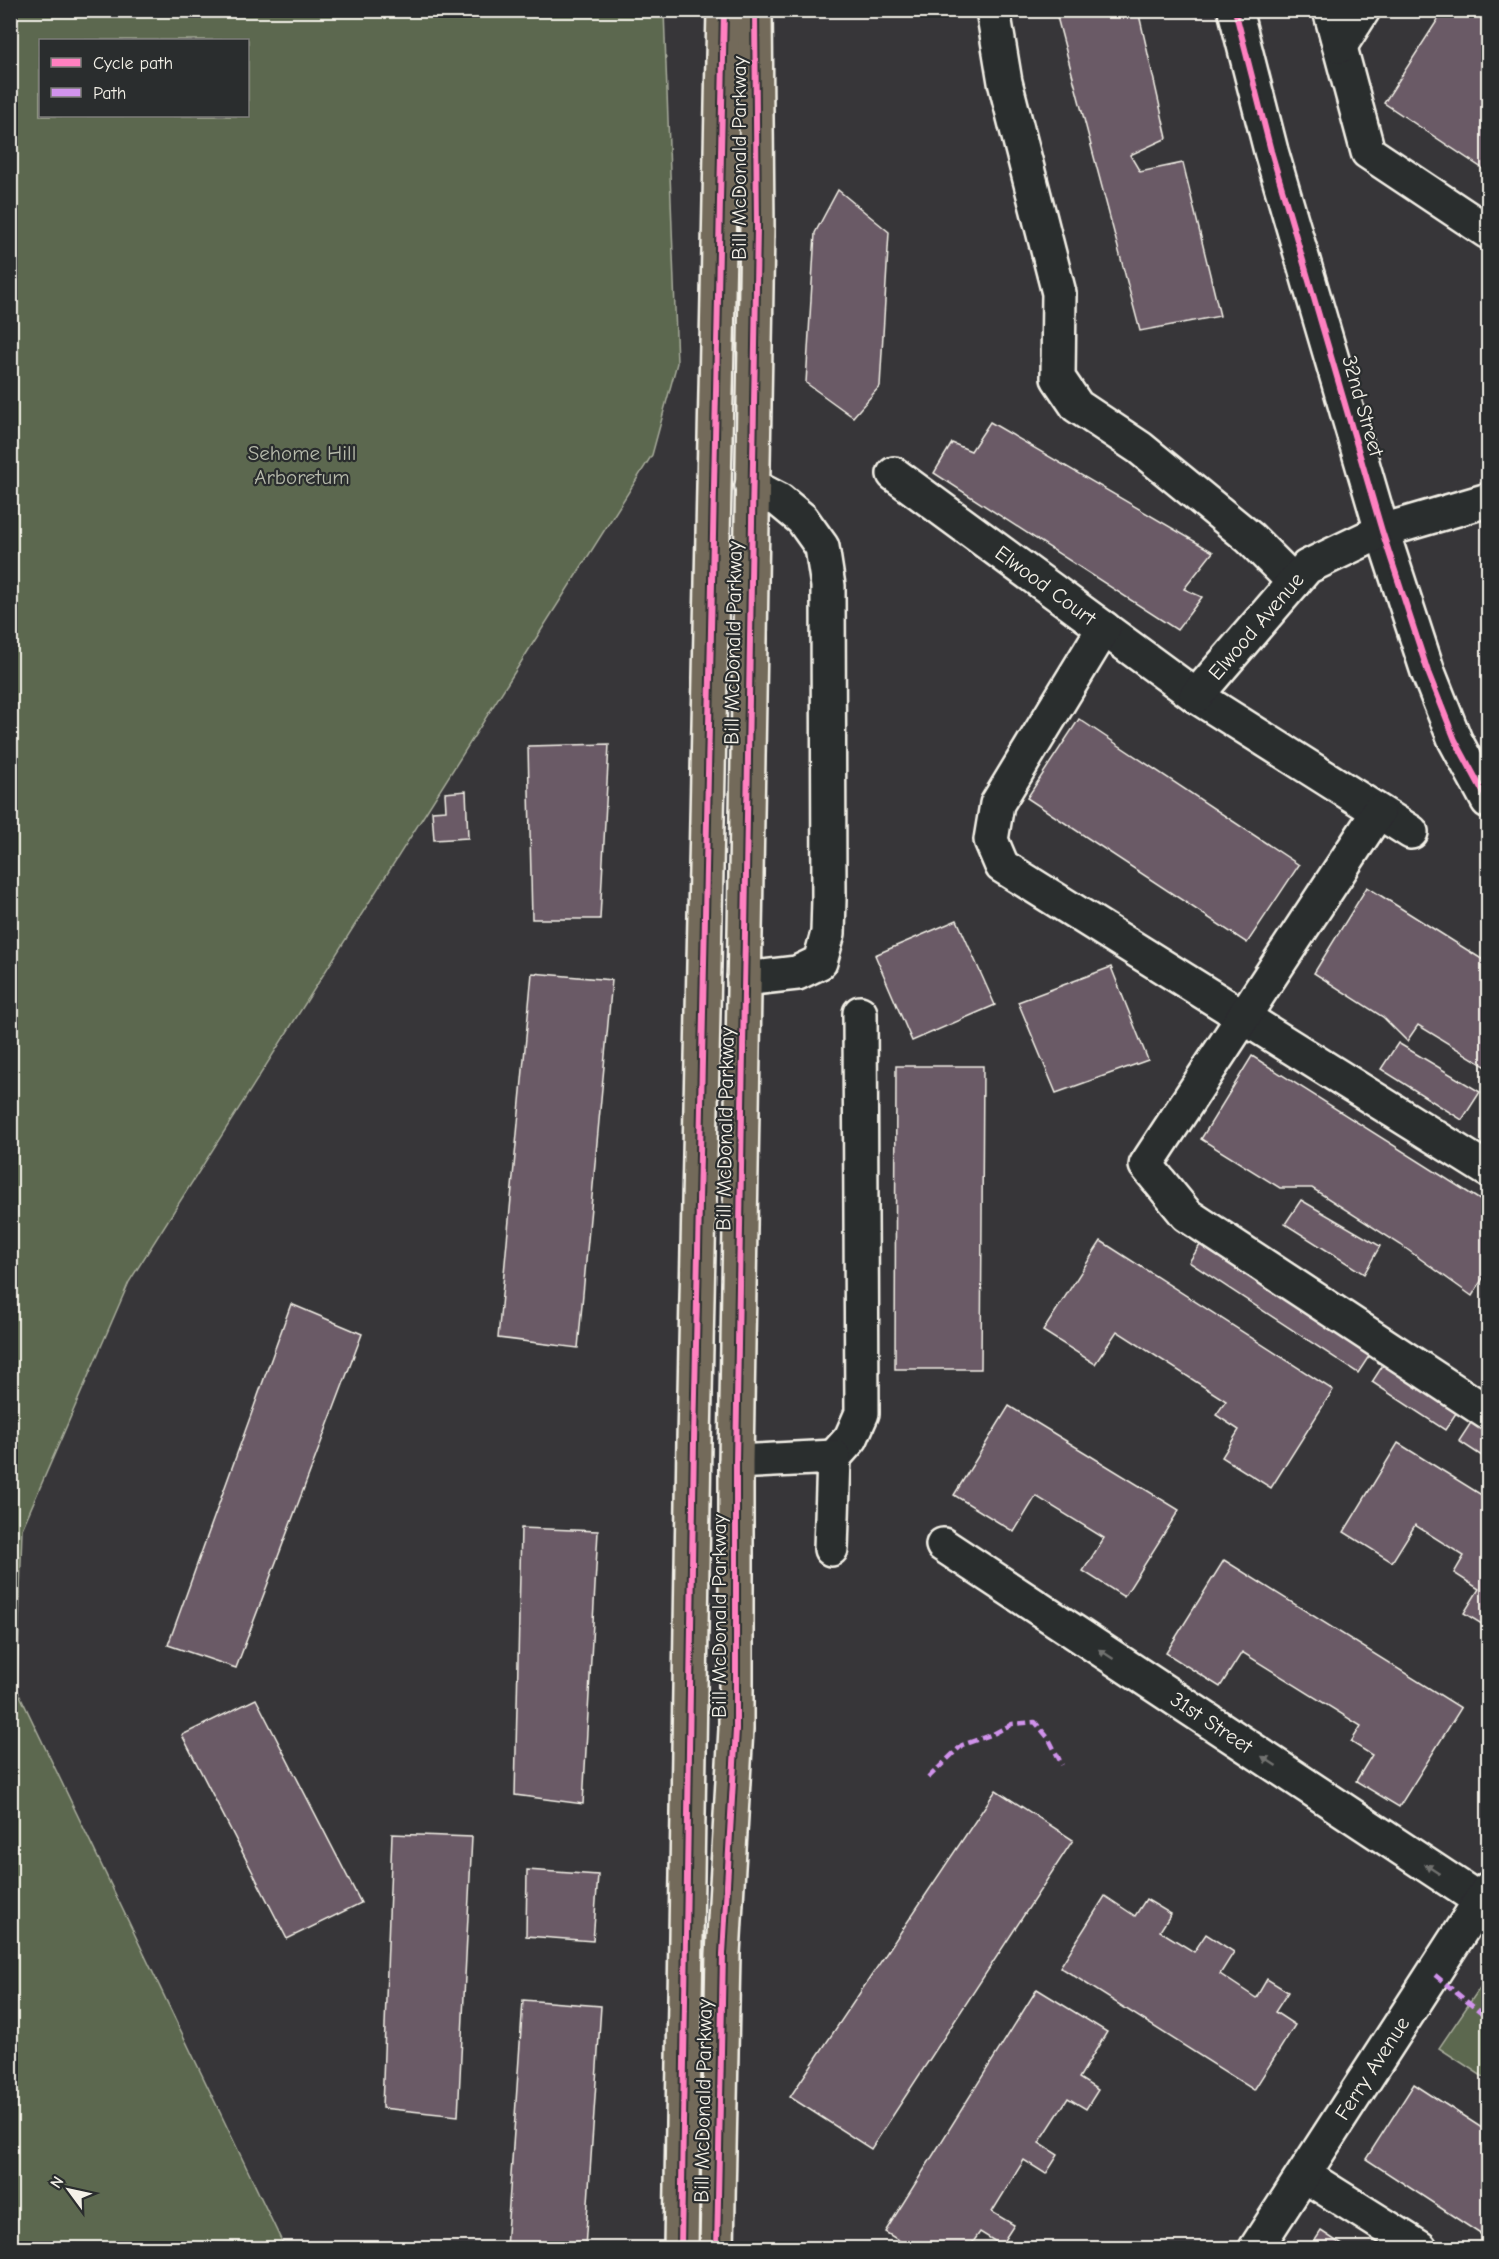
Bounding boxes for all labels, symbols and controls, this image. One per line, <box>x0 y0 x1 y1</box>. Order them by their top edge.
legend <box>39 39 249 117</box>
text: Cycle path <box>93 53 173 74</box>
street label: Bill McDonald Parkway <box>727 55 751 260</box>
text: Path <box>93 83 126 104</box>
street label: 32nd Street <box>1337 353 1389 460</box>
park label: Sehome Hill Arboretum <box>248 441 356 489</box>
street label: Bill McDonald Parkway <box>719 540 747 745</box>
street label: Elwood Court <box>990 540 1101 631</box>
street label: Elwood Avenue <box>1203 568 1309 685</box>
street label: Bill McDonald Parkway <box>711 1026 739 1231</box>
street label: Bill McDonald Parkway <box>707 1513 731 1718</box>
one-way arrow <box>1098 1649 1114 1660</box>
street label: 31st Street <box>1166 1687 1258 1759</box>
one-way arrow <box>1261 1756 1277 1767</box>
one-way arrow <box>1423 1863 1440 1874</box>
street label: Bill McDonald Parkway <box>689 1998 717 2203</box>
street label: Ferry Avenue <box>1330 2012 1414 2125</box>
north arrow <box>39 2160 99 2220</box>
text: N <box>47 2173 68 2192</box>

